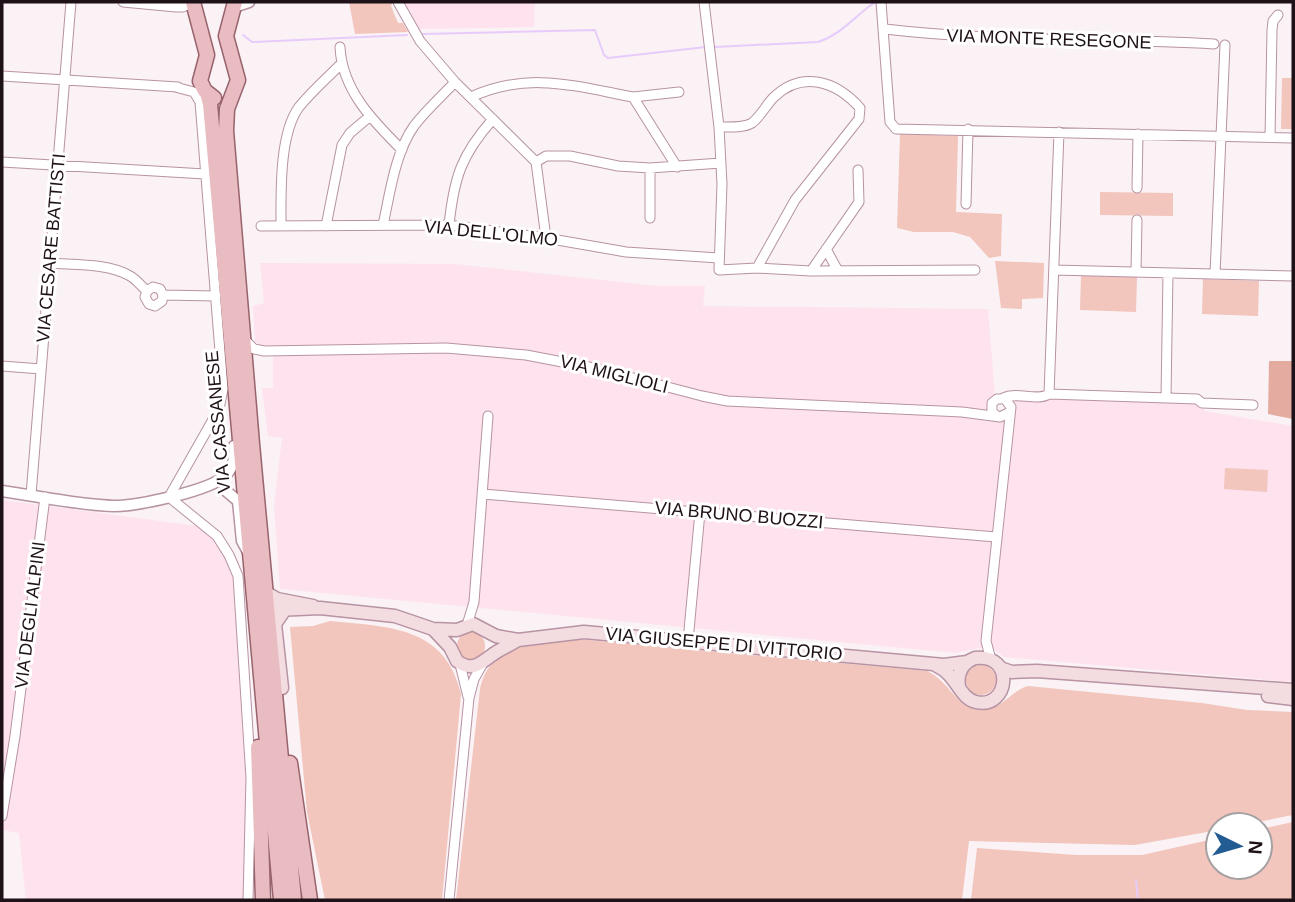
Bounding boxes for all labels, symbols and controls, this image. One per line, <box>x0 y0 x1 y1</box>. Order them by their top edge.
street label: VIA MONTE RESEGONE <box>946 25 1152 53</box>
street label: VIA CESARE BATTISTI <box>33 153 69 343</box>
street label: VIA DELL'OLMO <box>423 216 559 250</box>
street label: VIA CASSANESE <box>202 350 234 494</box>
street label: VIA MIGLIOLI <box>558 351 670 397</box>
street label: VIA BRUNO BUOZZI <box>654 498 824 532</box>
street label: VIA DEGLI ALPINI <box>11 540 49 690</box>
street label: VIA GIUSEPPE DI VITTORIO <box>605 624 843 664</box>
north arrow <box>1204 811 1274 881</box>
text: N <box>1244 840 1266 855</box>

